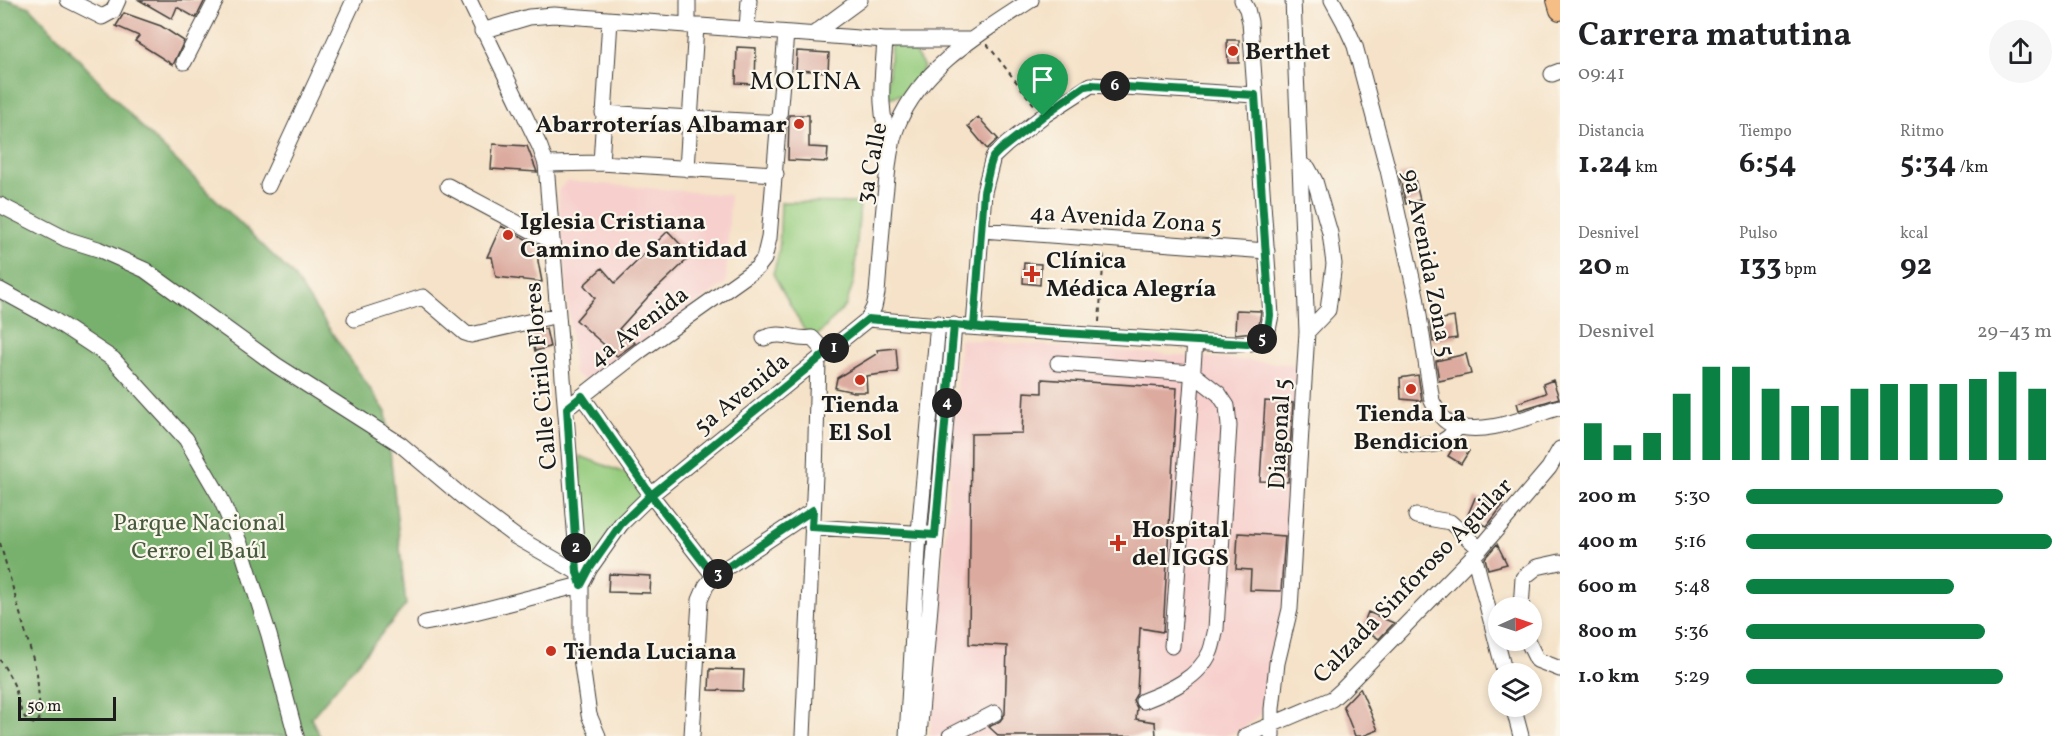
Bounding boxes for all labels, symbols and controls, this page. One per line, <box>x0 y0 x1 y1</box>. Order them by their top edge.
text: Carrera matutina <box>1578 14 1852 60</box>
button: share <box>1989 20 2052 83</box>
place label: Berthet <box>1245 36 1330 70</box>
marker: Berthet <box>1226 44 1240 58</box>
pin <box>1017 54 1068 116</box>
text: 09:41 <box>1578 60 1625 88</box>
icon: arrive <box>1026 63 1059 96</box>
district label: MOLINA <box>749 64 863 100</box>
pin: 6 <box>1100 71 1130 101</box>
text: 6 <box>1111 75 1119 97</box>
place label: Abarroterías Albamar <box>535 109 787 143</box>
marker: Abarroterías Albamar <box>792 117 806 131</box>
street label: 3a Calle <box>848 120 898 207</box>
text: Distancia <box>1578 121 1644 143</box>
text: Tiempo <box>1739 121 1792 143</box>
text: Ritmo <box>1900 121 1944 143</box>
text: 1.24 <box>1578 143 1632 185</box>
text: 6:54 <box>1739 143 1797 185</box>
text: 5:34 <box>1900 143 1956 185</box>
text: km <box>1632 157 1658 179</box>
text: /km <box>1956 157 1988 179</box>
street label: 9a Avenida Zona 5 <box>1392 166 1462 360</box>
street label: 4a Avenida Zona 5 <box>1029 196 1223 244</box>
place label: Iglesia Cristiana Camino de Santidad <box>520 206 748 268</box>
text: Desnivel <box>1578 223 1639 245</box>
text: Pulso <box>1739 223 1777 245</box>
text: kcal <box>1900 223 1928 245</box>
marker: Iglesia Cristiana Camino de Santidad <box>501 228 515 242</box>
place label: Clínica Médica Alegría <box>1046 245 1216 307</box>
text: 20 <box>1578 245 1612 287</box>
text: 133 <box>1739 245 1782 287</box>
text: 92 <box>1900 245 1932 287</box>
text: m <box>1612 259 1629 281</box>
text: bpm <box>1782 259 1817 281</box>
marker: Clínica Médica Alegría <box>1023 265 1041 283</box>
street label: 4a Avenida <box>582 279 696 376</box>
street label: Calle Cirilo Flores <box>517 281 567 471</box>
text: Desnivel <box>1578 318 1654 346</box>
text: 29–43 m <box>1977 318 2052 346</box>
pin: 5 <box>1247 324 1277 354</box>
text: 5 <box>1258 328 1266 350</box>
pin: 1 <box>819 333 849 363</box>
text: 1 <box>831 337 837 359</box>
street label: 5a Avenida <box>687 345 797 444</box>
marker: Tienda El Sol <box>853 373 867 387</box>
street label: Diagonal 5 <box>1261 378 1301 491</box>
marker: Tienda La Bendicion <box>1404 382 1418 396</box>
pin: 4 <box>932 388 962 418</box>
place label: Tienda El Sol <box>821 389 899 451</box>
text: 4 <box>942 392 952 414</box>
place label: Tienda La Bendicion <box>1353 398 1469 460</box>
street label: Calzada Sinforoso Aguilar <box>1306 471 1521 692</box>
text: 200 m <box>1578 483 1636 511</box>
text: 5:30 <box>1674 483 1710 511</box>
park label: Parque Nacional Cerro el Baúl <box>113 507 285 569</box>
place label: Hospital del IGGS <box>1132 514 1229 576</box>
text: 400 m <box>1578 528 1638 556</box>
text: 5:16 <box>1674 528 1706 556</box>
pin: 2 <box>561 533 591 563</box>
marker: Hospital del IGGS <box>1109 534 1127 552</box>
text: 2 <box>572 537 580 559</box>
pin: 3 <box>703 559 733 589</box>
text: 3 <box>714 563 722 585</box>
text: 600 m <box>1578 573 1637 601</box>
text: 5:48 <box>1674 573 1710 601</box>
north arrow <box>1488 597 1542 651</box>
map controls <box>1488 597 1542 717</box>
text: 800 m <box>1578 618 1637 646</box>
text: 5:36 <box>1674 618 1709 646</box>
place label: Tienda Luciana <box>563 636 737 670</box>
marker: Tienda Luciana <box>544 644 558 658</box>
button: layers <box>1488 663 1542 717</box>
text: 1.0 km <box>1578 663 1640 691</box>
text: 5:29 <box>1674 663 1709 691</box>
scale bar <box>18 694 116 722</box>
text: 50 m <box>27 696 61 718</box>

